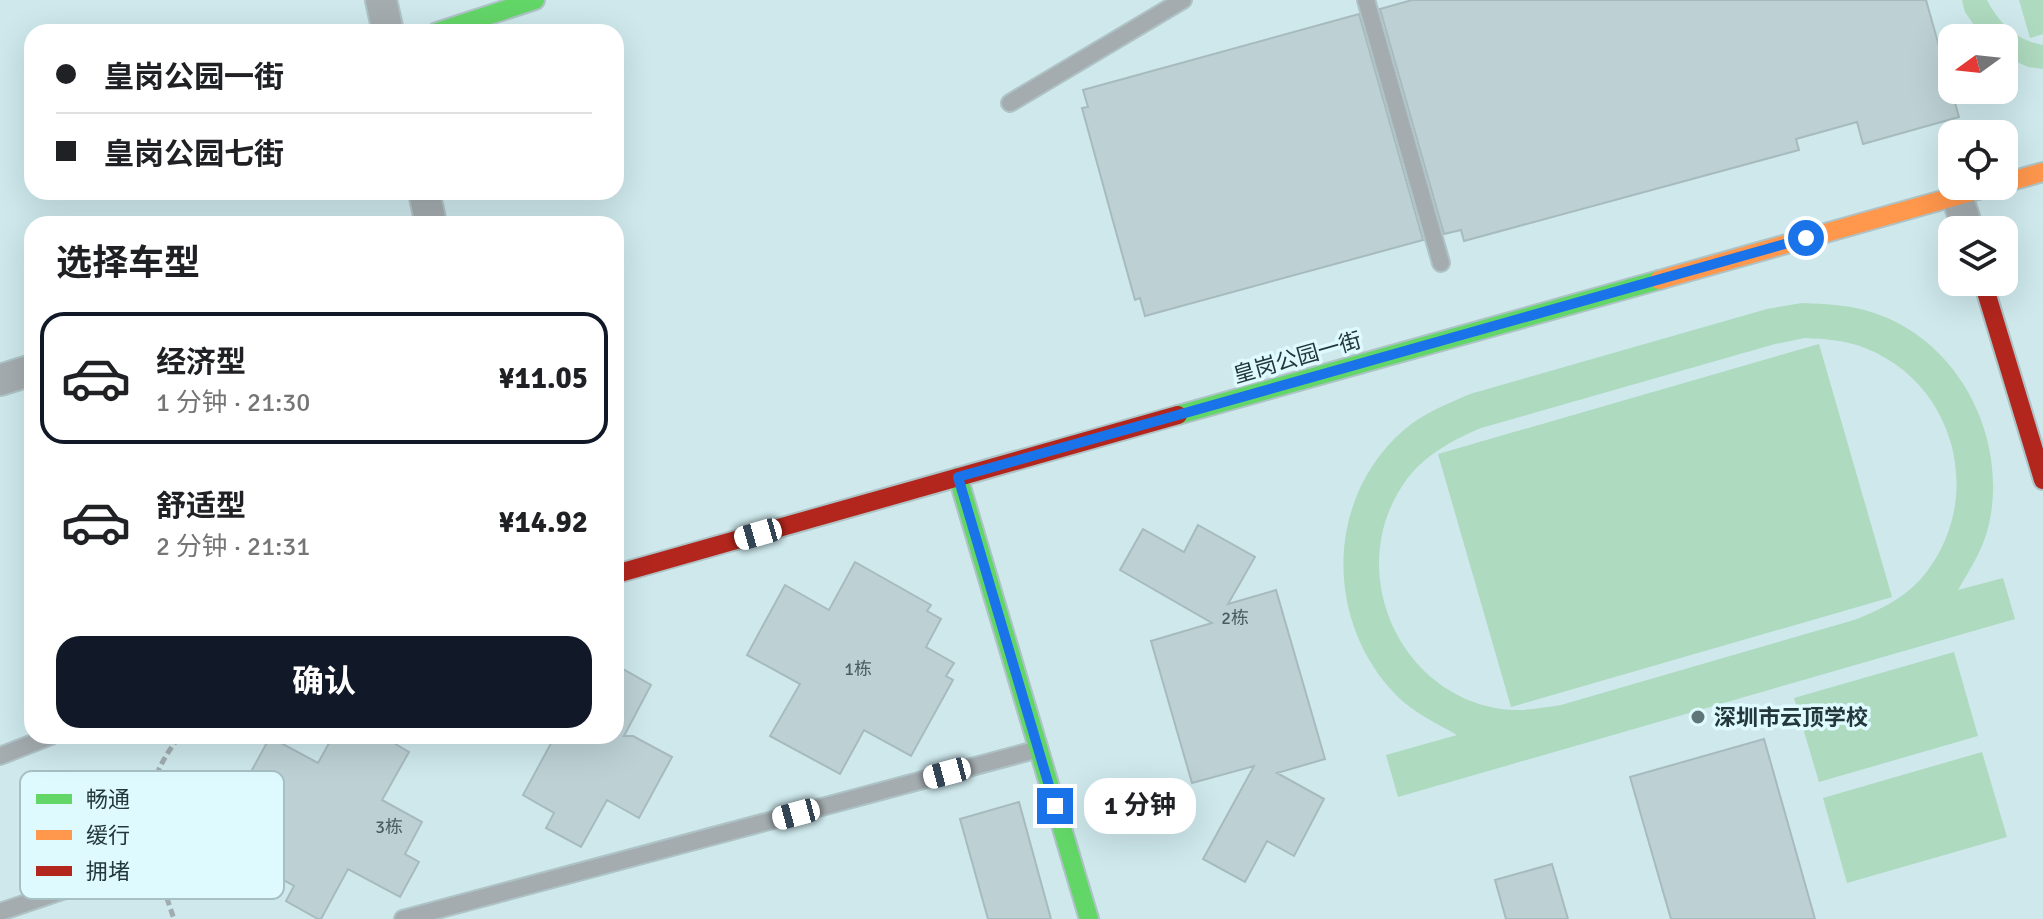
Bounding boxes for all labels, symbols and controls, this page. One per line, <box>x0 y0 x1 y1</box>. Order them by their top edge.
north arrow <box>1938 24 2018 104</box>
map controls <box>1938 24 2018 296</box>
text: 皇岗公园一街 <box>104 59 284 96</box>
button: locate <box>1938 120 2018 200</box>
text: 皇岗公园七街 <box>104 136 284 173</box>
button: layers <box>1938 216 2018 296</box>
route start <box>1788 220 1824 256</box>
text: 选择车型 <box>56 241 200 286</box>
street label: 皇岗公园一街 <box>1230 326 1364 389</box>
icon: car <box>60 342 132 414</box>
text: 经济型 <box>156 344 246 381</box>
text: ¥11.05 <box>498 360 588 397</box>
text: 1 分钟 · 21:30 <box>156 387 310 419</box>
icon: car <box>60 486 132 558</box>
text: 舒适型 <box>156 488 246 525</box>
text: ¥14.92 <box>498 504 588 541</box>
car <box>732 516 784 552</box>
text: 2 分钟 · 21:31 <box>156 531 310 563</box>
house number: 2栋 <box>1221 607 1249 629</box>
button: 确认 <box>56 636 592 728</box>
house number: 1栋 <box>844 658 872 680</box>
place label: 深圳市云顶学校 <box>1714 704 1868 731</box>
marker: 深圳市云顶学校 <box>1689 708 1707 726</box>
car <box>921 755 973 791</box>
legend <box>20 771 284 899</box>
callout: 1 分钟 <box>1083 778 1195 834</box>
text: 畅通 <box>86 786 130 813</box>
route end <box>1037 788 1073 824</box>
text: 1 分钟 <box>1104 790 1176 822</box>
car <box>770 796 822 832</box>
house number: 3栋 <box>375 816 403 838</box>
text: 缓行 <box>86 822 130 849</box>
text: 拥堵 <box>86 858 130 885</box>

